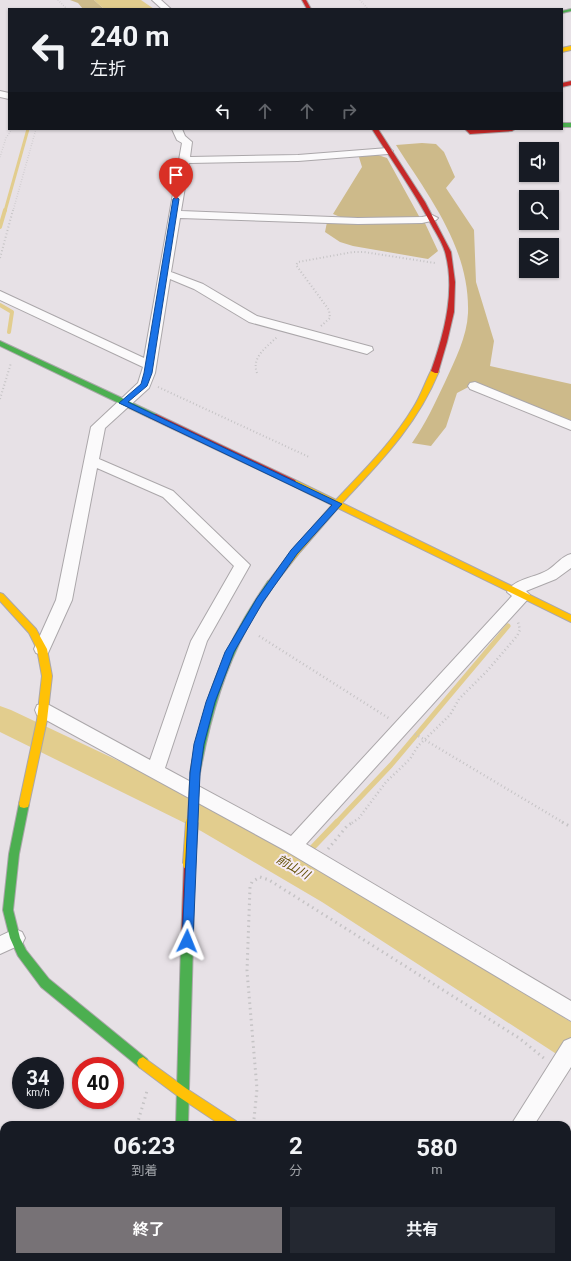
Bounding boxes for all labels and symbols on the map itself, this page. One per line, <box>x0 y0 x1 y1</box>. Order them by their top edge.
pin <box>159 158 193 199</box>
water label: 前山川 <box>274 852 314 883</box>
position arrow <box>166 920 208 962</box>
speed limit sign: 40 <box>72 1057 124 1109</box>

